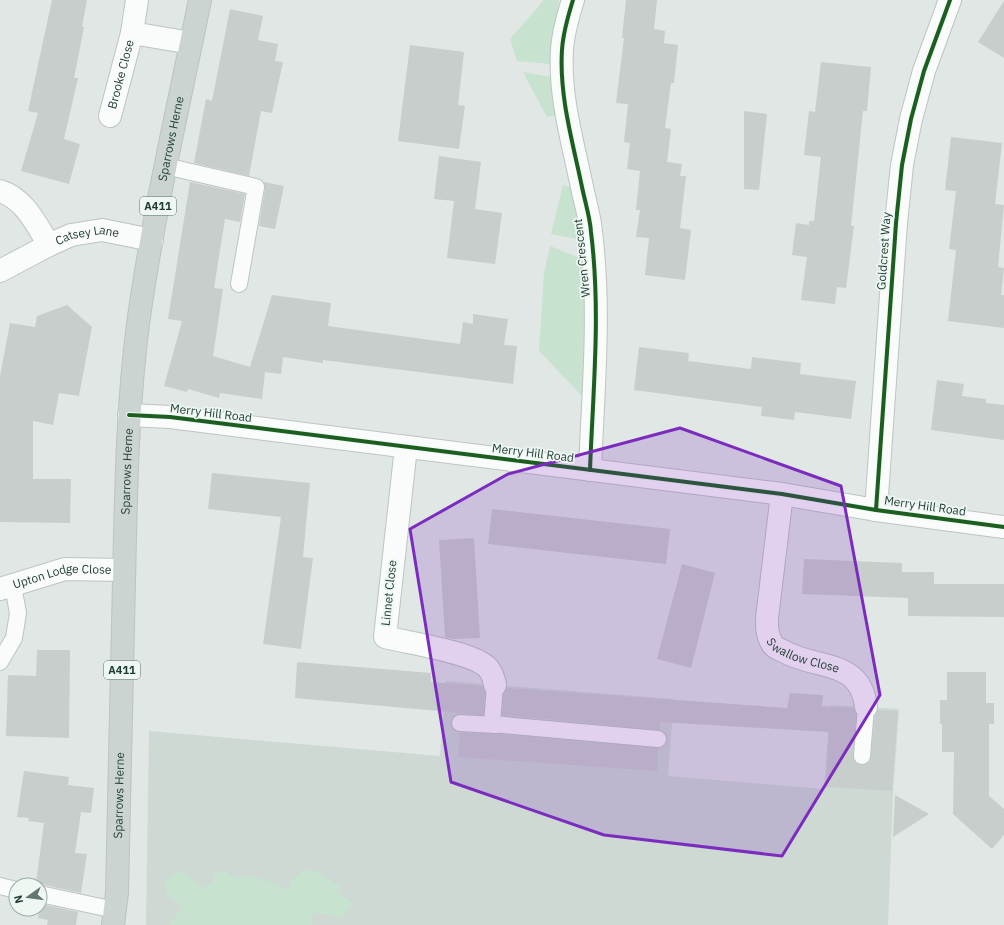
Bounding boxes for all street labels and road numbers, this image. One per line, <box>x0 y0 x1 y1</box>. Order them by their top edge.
street label: Brooke Close <box>104 38 137 111</box>
street label: Sparrows Herne <box>155 94 187 183</box>
road number: A411 <box>140 197 176 215</box>
street label: Goldcrest Way <box>873 212 894 290</box>
street label: Wren Crescent <box>570 218 593 298</box>
street label: Catsey Lane <box>53 222 121 248</box>
street label: Merry Hill Road <box>169 400 253 425</box>
street label: Sparrows Herne <box>118 427 136 515</box>
street label: Merry Hill Road <box>491 440 575 465</box>
street label: Merry Hill Road <box>883 492 967 519</box>
street label: Linnet Close <box>378 559 399 627</box>
street label: Upton Lodge Close <box>11 561 112 592</box>
street label: Swallow Close <box>763 635 842 676</box>
road number: A411 <box>104 661 140 679</box>
street label: Sparrows Herne <box>110 751 127 839</box>

